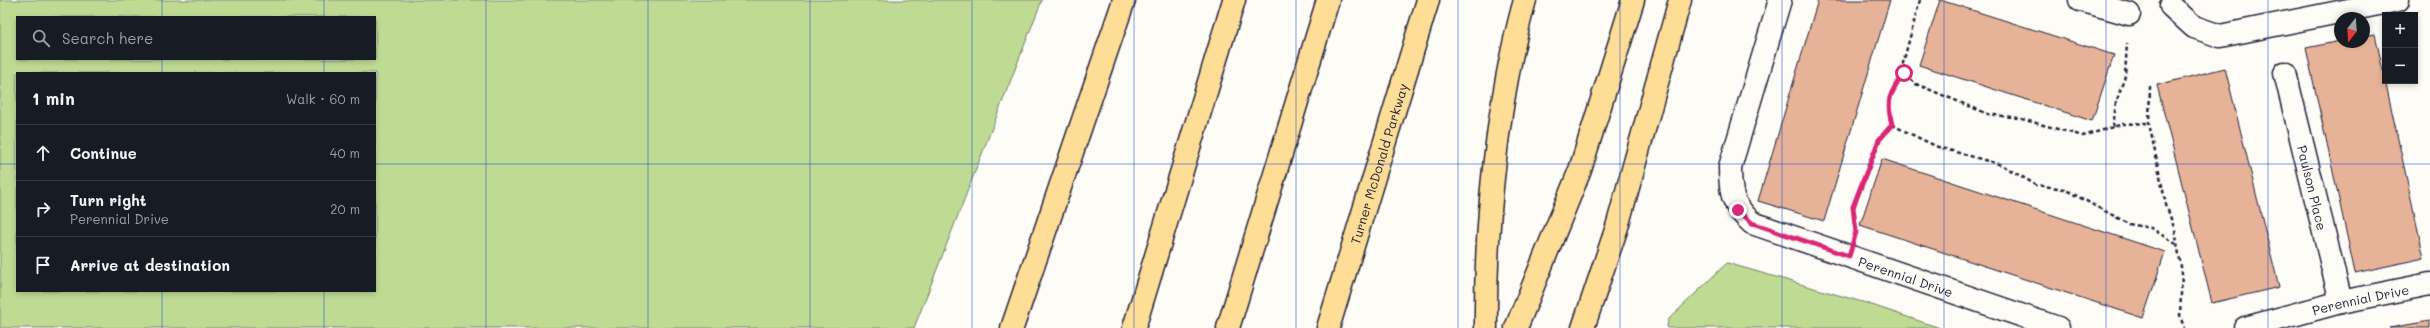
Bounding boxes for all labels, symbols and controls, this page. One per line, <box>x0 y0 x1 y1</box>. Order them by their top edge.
north arrow <box>2334 12 2370 48</box>
map controls <box>2382 12 2418 84</box>
button: + <box>2382 12 2418 48</box>
search box <box>16 16 376 60</box>
icon: search <box>30 27 52 49</box>
text: Search here <box>62 28 153 48</box>
button: − <box>2382 48 2418 84</box>
route start <box>1895 64 1913 82</box>
street label: Turner McDonald Parkway <box>1346 81 1411 246</box>
text: 1 min <box>32 87 75 109</box>
text: Walk · 60 m <box>286 90 360 107</box>
icon: ahead <box>32 142 54 164</box>
text: Continue <box>70 143 137 163</box>
street label: Paulson Place <box>2294 143 2332 232</box>
text: 40 m <box>330 144 360 161</box>
text: Turn right <box>70 190 147 210</box>
icon: right <box>32 198 54 220</box>
text: 20 m <box>330 200 360 217</box>
route end <box>1729 201 1747 219</box>
text: Perennial Drive <box>70 210 169 227</box>
street label: Perennial Drive <box>1857 252 1956 300</box>
icon: arrive <box>32 254 54 276</box>
text: Arrive at destination <box>70 255 230 275</box>
street label: Perennial Drive <box>2310 280 2410 318</box>

